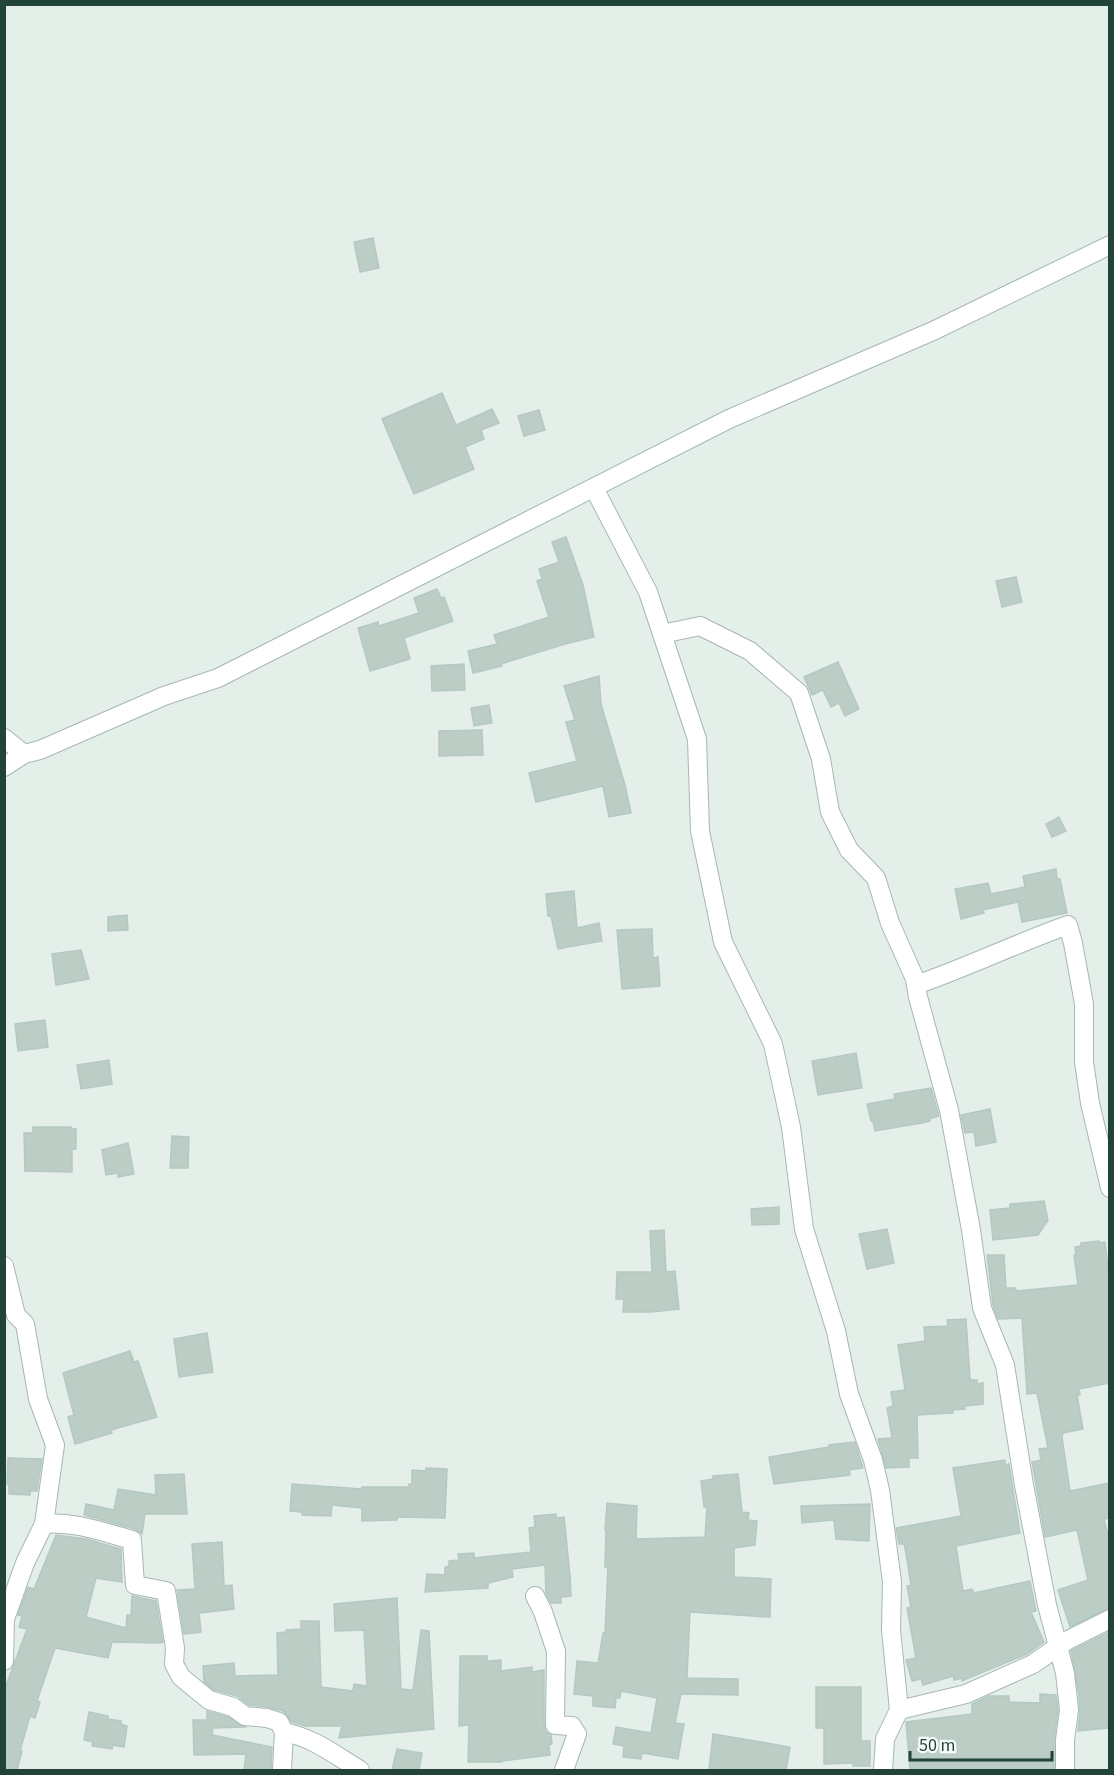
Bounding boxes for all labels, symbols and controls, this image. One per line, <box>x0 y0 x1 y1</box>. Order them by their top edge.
scale bar <box>910 1724 1052 1762</box>
text: 50 m <box>919 1733 955 1758</box>

